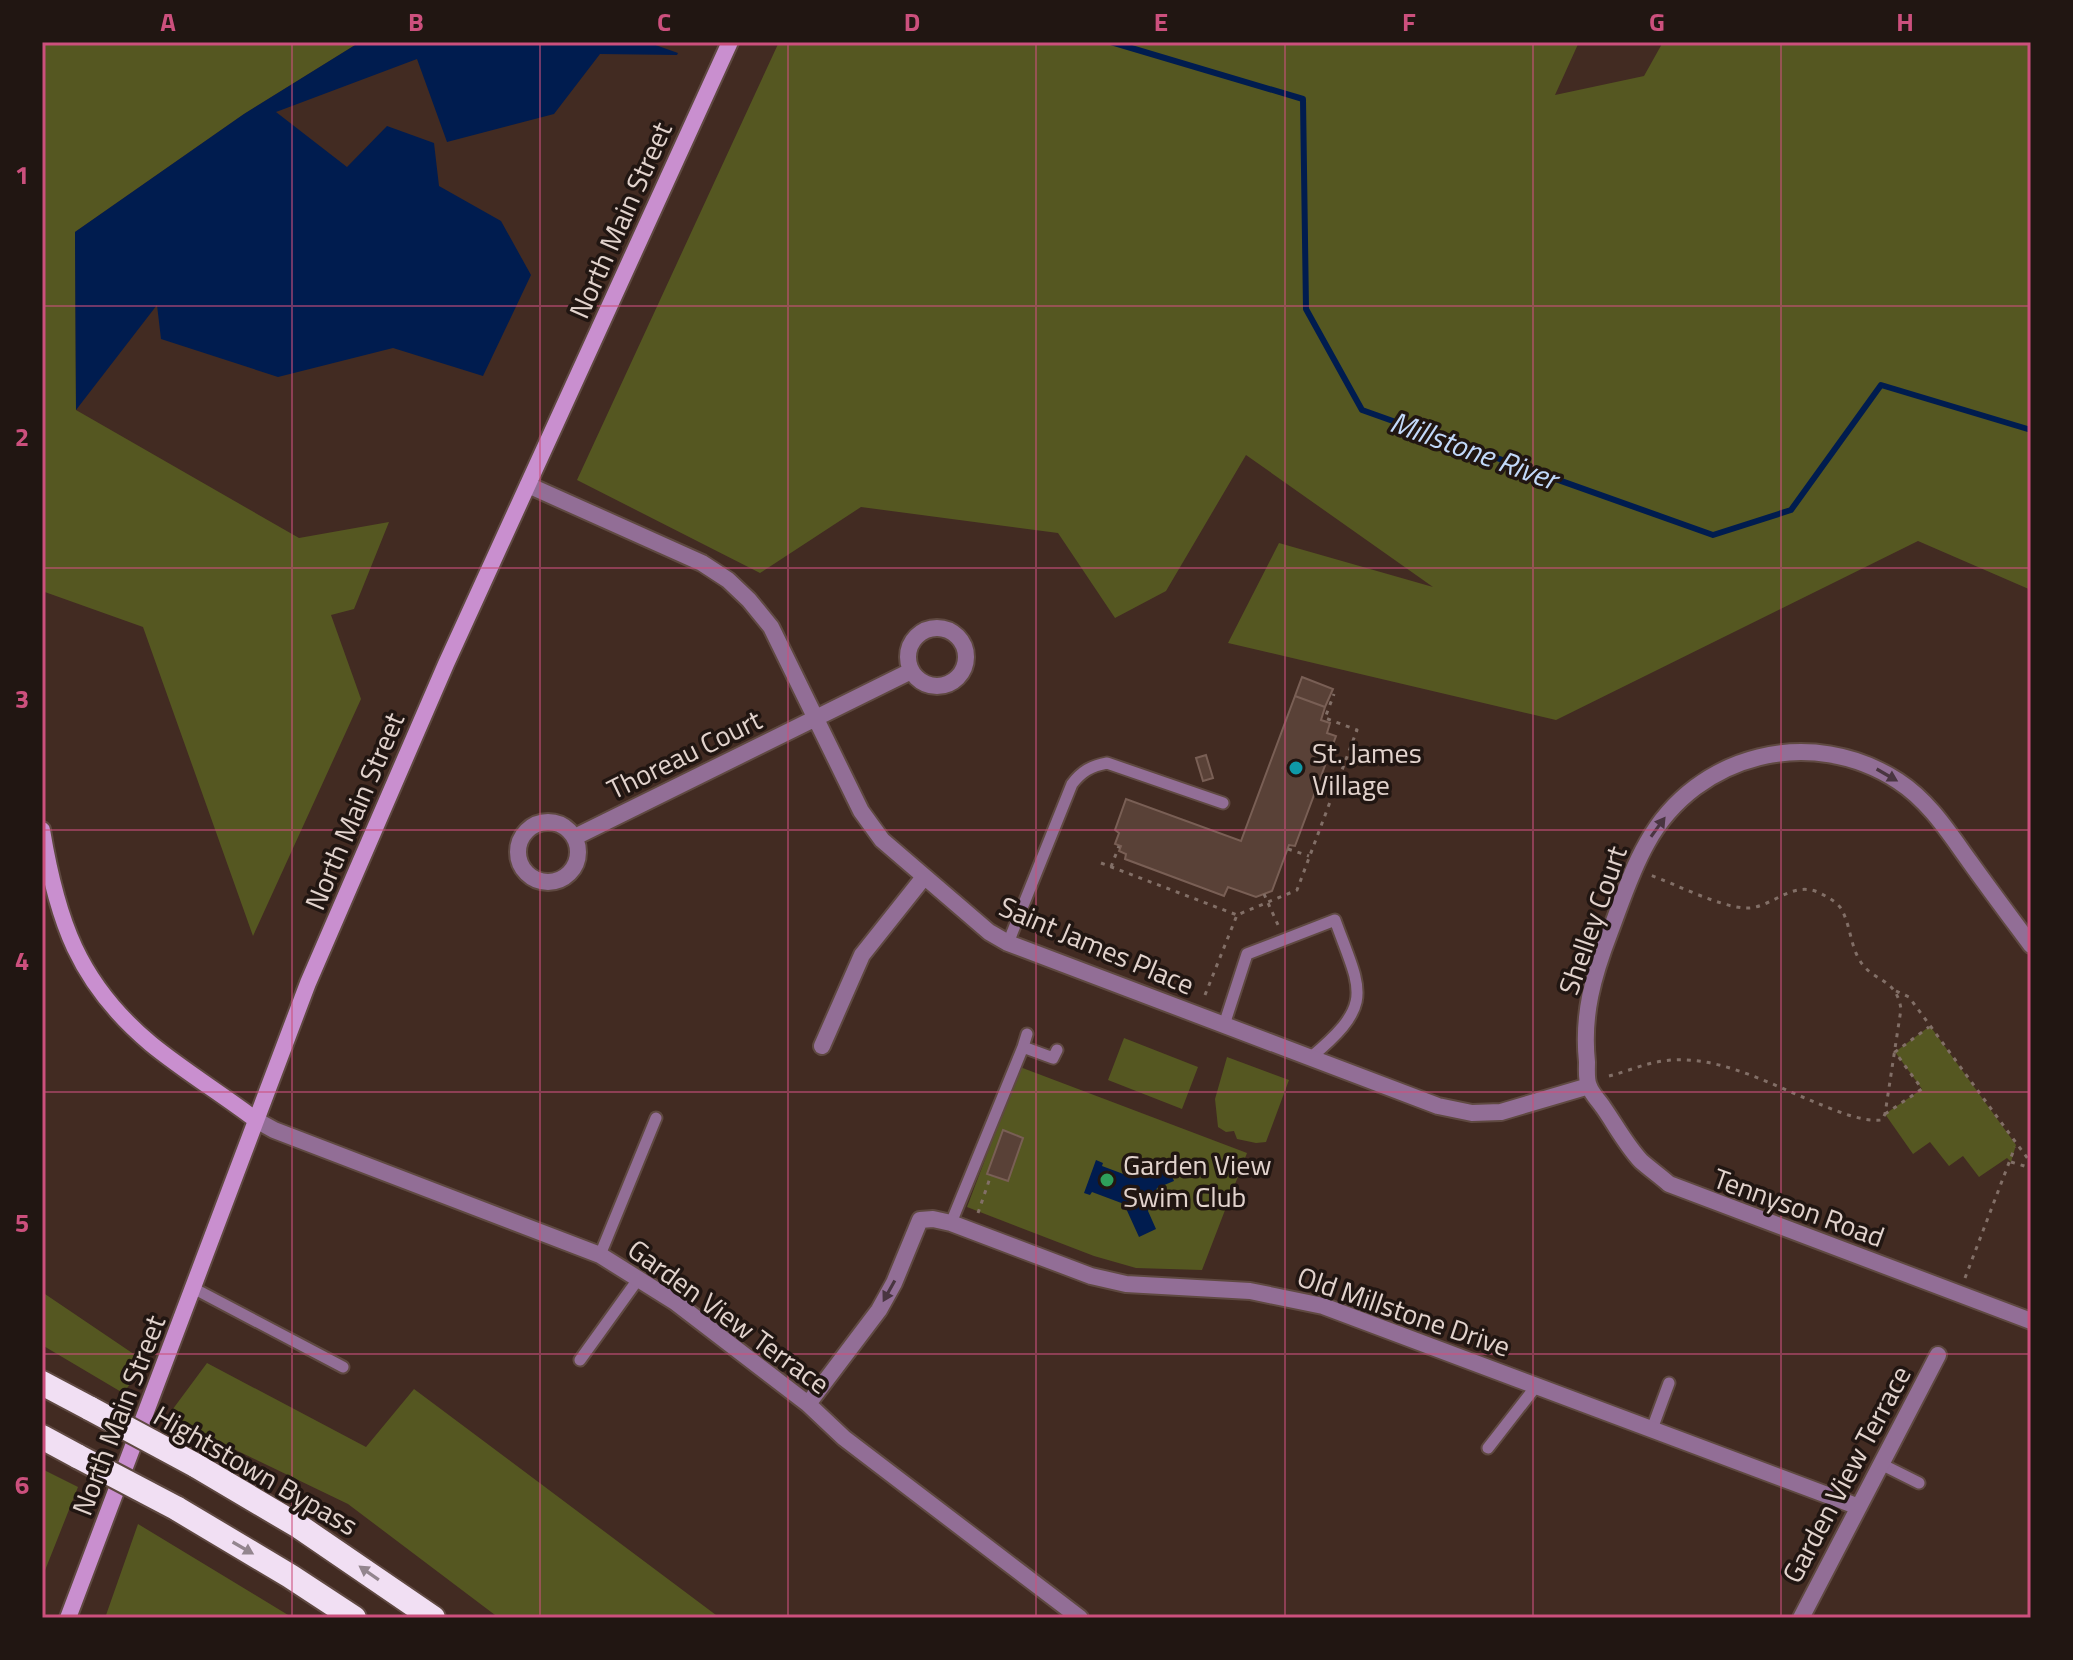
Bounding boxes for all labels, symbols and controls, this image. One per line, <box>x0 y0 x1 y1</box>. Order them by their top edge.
text: A <box>160 2 176 41</box>
text: B <box>408 2 424 41</box>
text: C <box>657 2 671 41</box>
text: D <box>904 2 920 41</box>
text: E <box>1154 2 1168 41</box>
text: F <box>1402 2 1416 41</box>
text: G <box>1649 2 1665 41</box>
text: H <box>1896 2 1914 41</box>
street label: North Main Street <box>557 115 683 325</box>
text: 1 <box>15 155 29 194</box>
water label: Millstone River <box>1384 398 1567 503</box>
text: 2 <box>15 417 29 456</box>
text: 3 <box>15 679 29 718</box>
street label: Thoreau Court <box>599 698 769 810</box>
street label: North Main Street <box>293 705 415 917</box>
place label: St. James Village <box>1312 731 1422 806</box>
marker: St. James Village <box>1287 759 1305 777</box>
one-way arrow <box>1876 768 1898 782</box>
one-way arrow <box>1649 817 1665 837</box>
street label: Shelley Court <box>1546 840 1638 1000</box>
street label: Saint James Place <box>993 884 1201 1006</box>
text: 4 <box>15 941 29 980</box>
place label: Garden View Swim Club <box>1123 1143 1272 1218</box>
street label: Tennyson Road <box>1707 1156 1891 1258</box>
marker: Garden View Swim Club <box>1098 1171 1116 1189</box>
text: 5 <box>15 1203 29 1242</box>
street label: Garden View Terrace <box>619 1228 839 1404</box>
street label: Old Millstone Drive <box>1292 1254 1516 1368</box>
one-way arrow <box>882 1280 896 1303</box>
street label: North Main Street <box>60 1308 176 1521</box>
street label: Garden View Terrace <box>1771 1358 1921 1590</box>
street label: Hightstown Bypass <box>146 1394 366 1546</box>
text: 6 <box>15 1465 29 1504</box>
one-way arrow <box>232 1541 254 1555</box>
one-way arrow <box>359 1566 380 1581</box>

